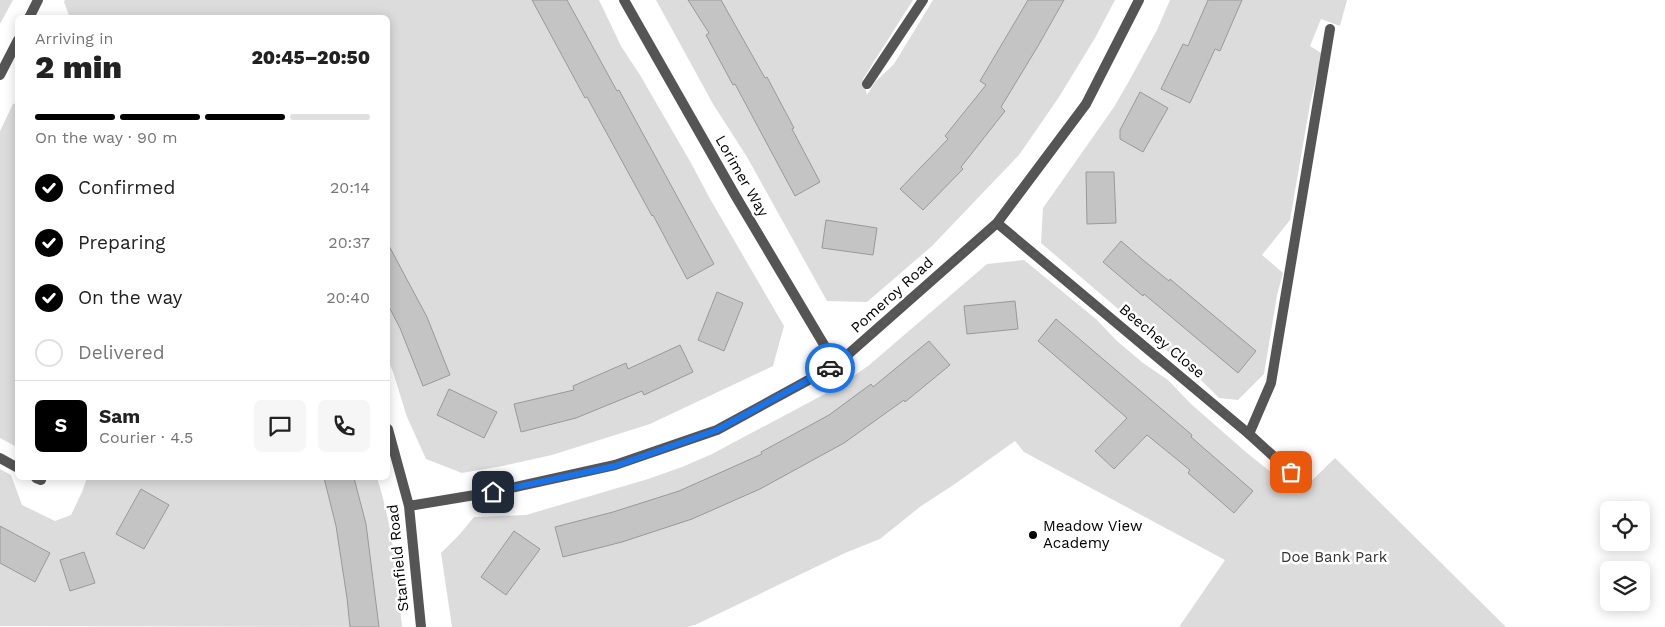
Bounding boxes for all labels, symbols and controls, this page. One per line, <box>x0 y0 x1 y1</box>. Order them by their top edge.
text: Arriving in <box>35 29 113 48</box>
text: 20:45–20:50 <box>251 46 370 69</box>
text: 2 min <box>35 48 122 86</box>
text: On the way · 90 m <box>35 128 178 147</box>
street label: Lorimer Way <box>711 132 773 220</box>
icon: check <box>35 174 63 202</box>
text: Confirmed <box>78 176 175 199</box>
text: 20:14 <box>330 178 370 197</box>
icon: check <box>35 229 63 257</box>
text: Preparing <box>78 231 165 254</box>
text: 20:37 <box>328 233 370 252</box>
street label: Pomeroy Road <box>847 253 937 337</box>
icon: check <box>35 284 63 312</box>
text: On the way <box>78 286 182 309</box>
text: 20:40 <box>326 288 370 307</box>
street label: Beechey Close <box>1116 300 1208 382</box>
text: Delivered <box>78 341 165 364</box>
courier <box>805 343 855 393</box>
icon: car <box>816 354 844 382</box>
button: chat <box>254 400 306 452</box>
button: phone <box>318 400 370 452</box>
text: Sam <box>99 405 140 428</box>
text: S <box>55 414 67 437</box>
text: Courier · 4.5 <box>99 428 193 447</box>
pin <box>1270 451 1312 493</box>
icon: bag <box>1277 458 1305 486</box>
pin <box>472 471 514 513</box>
icon: home <box>479 478 507 506</box>
map controls <box>1600 501 1650 611</box>
button: locate <box>1600 501 1650 551</box>
street label: Stanfield Road <box>383 503 413 613</box>
place label: Meadow View Academy <box>1043 517 1143 552</box>
marker: Meadow View Academy <box>1027 529 1039 541</box>
park label: Doe Bank Park <box>1281 548 1388 566</box>
button: layers <box>1600 561 1650 611</box>

